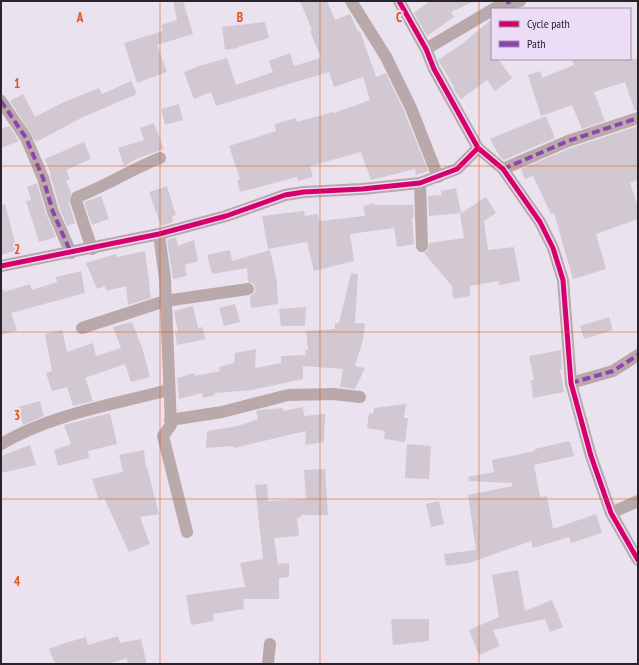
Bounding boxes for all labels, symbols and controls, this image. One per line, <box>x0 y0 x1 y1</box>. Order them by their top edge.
legend <box>491 8 631 60</box>
text: A <box>76 9 84 26</box>
text: B <box>237 9 243 26</box>
text: C <box>396 9 402 26</box>
text: Cycle path <box>527 16 570 31</box>
text: Path <box>527 36 545 51</box>
text: 1 <box>14 75 20 92</box>
text: 2 <box>14 241 20 258</box>
text: 3 <box>14 407 20 424</box>
text: 4 <box>14 573 21 590</box>

